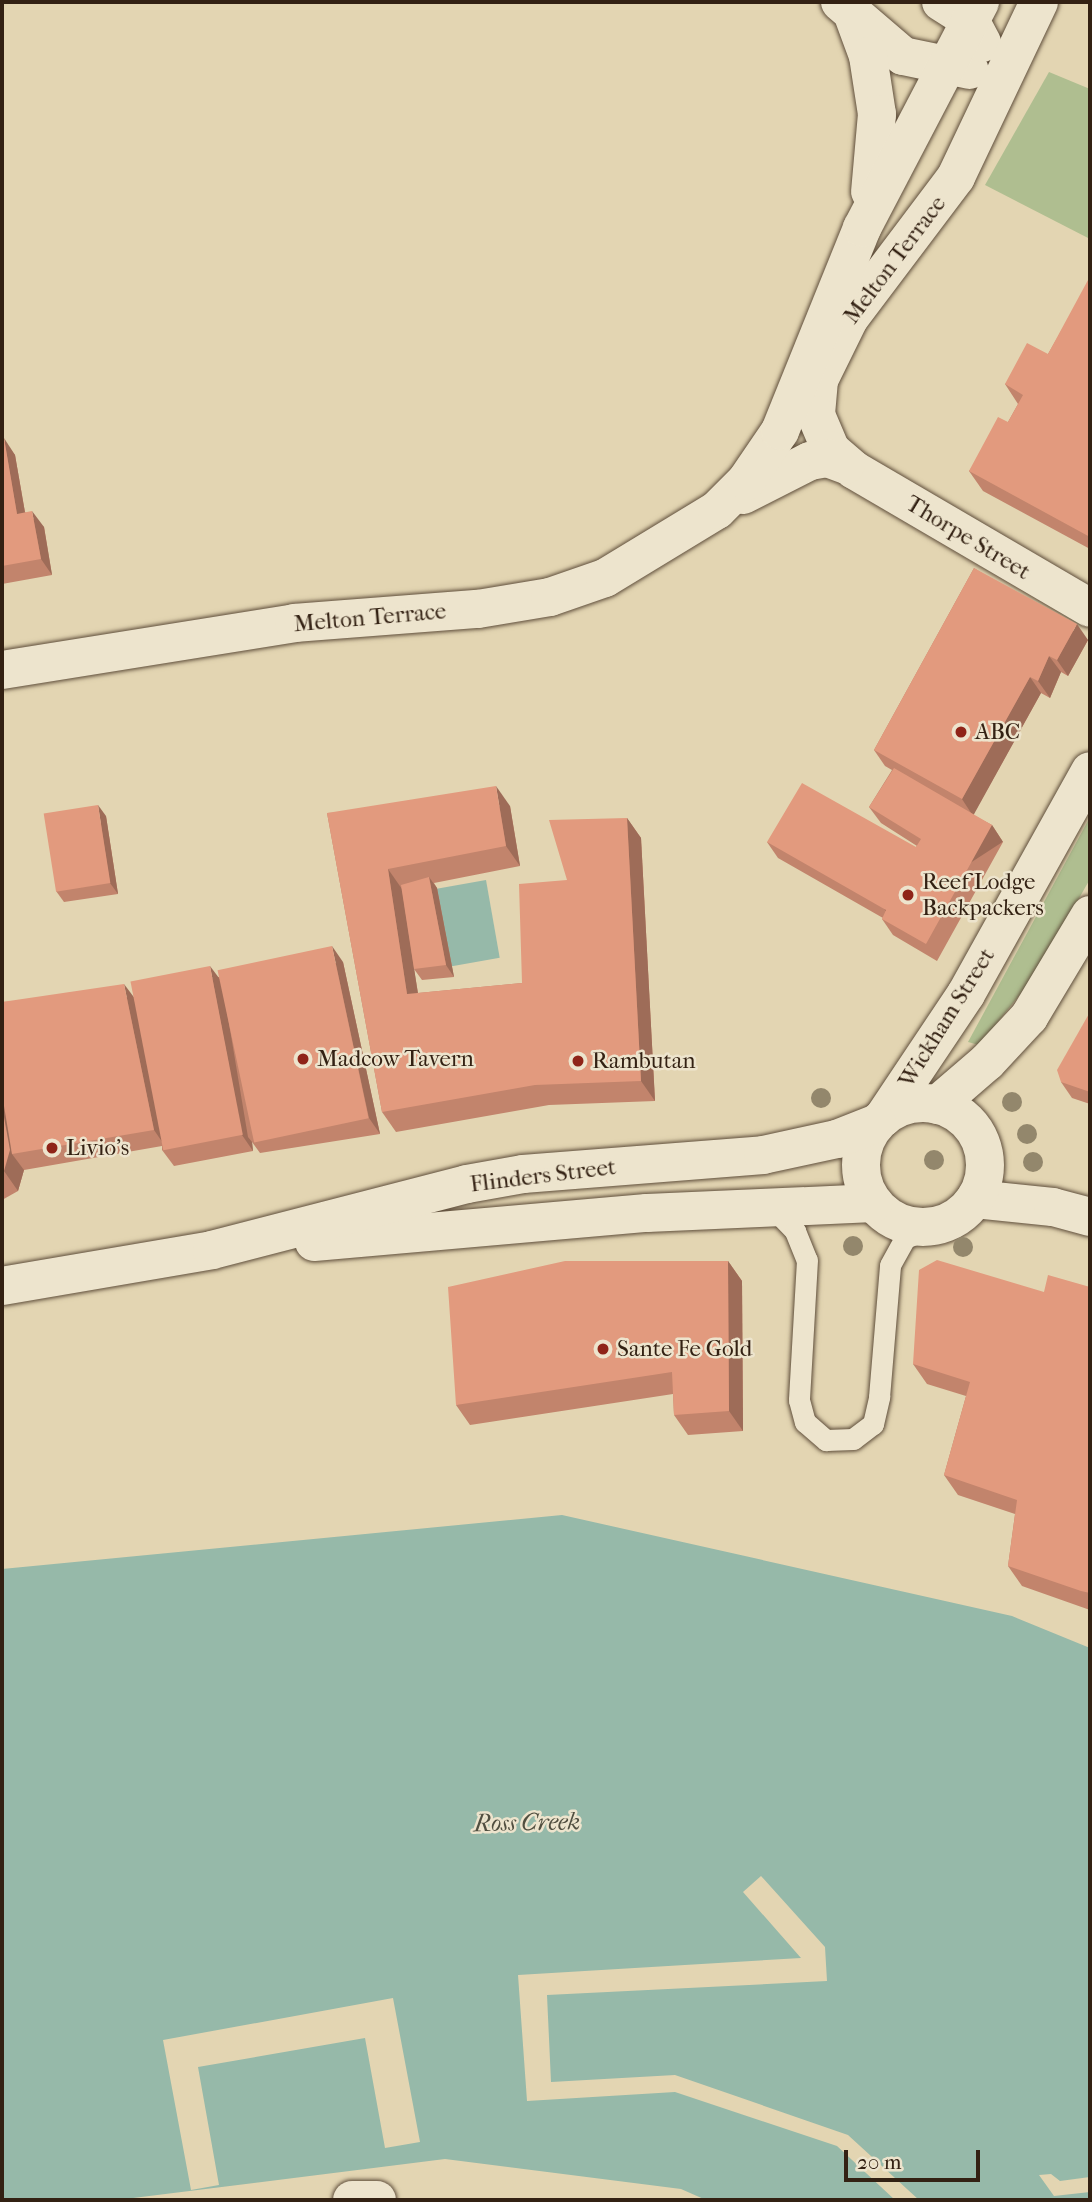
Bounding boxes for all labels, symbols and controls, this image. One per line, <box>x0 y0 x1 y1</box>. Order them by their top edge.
street label: Melton Terrace <box>838 191 952 329</box>
street label: Thorpe Street <box>901 490 1035 586</box>
street label: Melton Terrace <box>293 598 447 638</box>
place label: ABC <box>975 718 1020 746</box>
marker: ABC <box>953 724 969 740</box>
place label: Reef Lodge Backpackers <box>922 868 1044 922</box>
marker: Reef Lodge Backpackers <box>900 887 916 903</box>
street label: Wickham Street <box>893 943 1001 1093</box>
place label: Madcow Tavern <box>317 1045 474 1073</box>
place label: Rambutan <box>592 1047 696 1075</box>
marker: Madcow Tavern <box>295 1051 311 1067</box>
marker: Rambutan <box>570 1053 586 1069</box>
place label: Livio's <box>66 1134 129 1162</box>
marker: Livio's <box>44 1140 60 1156</box>
street label: Flinders Street <box>468 1153 618 1199</box>
place label: Sante Fe Gold <box>617 1335 752 1363</box>
marker: Sante Fe Gold <box>595 1341 611 1357</box>
water label: Ross Creek <box>474 1808 580 1838</box>
scale bar <box>847 2136 984 2180</box>
text: 20 m <box>857 2150 901 2174</box>

